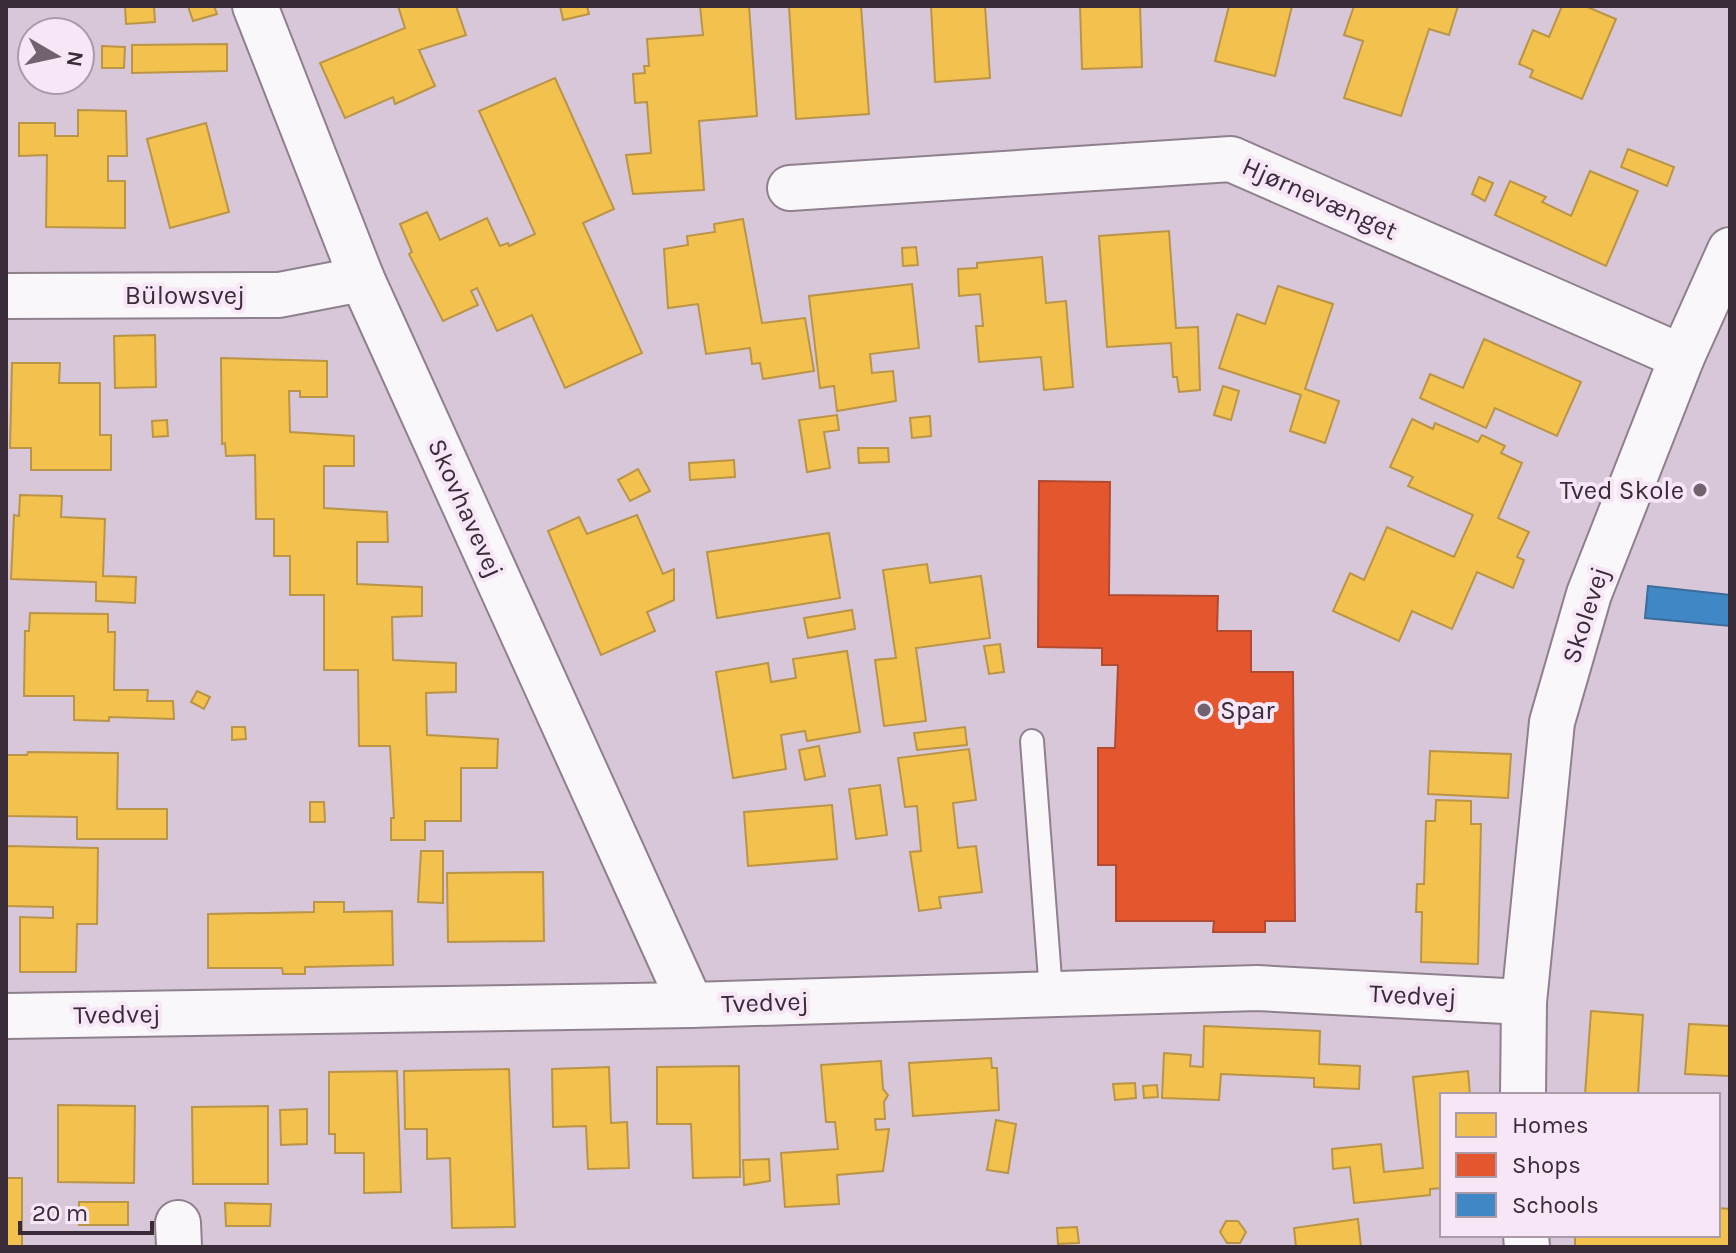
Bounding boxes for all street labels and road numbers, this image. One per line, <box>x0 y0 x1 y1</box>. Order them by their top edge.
street label: Hjørnevænget <box>1237 150 1402 247</box>
street label: Bülowsvej <box>125 280 245 311</box>
street label: Skovhavevej <box>421 434 510 582</box>
street label: Skolevej <box>1555 563 1616 667</box>
street label: Tvedvej <box>1368 978 1457 1013</box>
street label: Tvedvej <box>721 985 809 1020</box>
street label: Tvedvej <box>73 998 161 1031</box>

